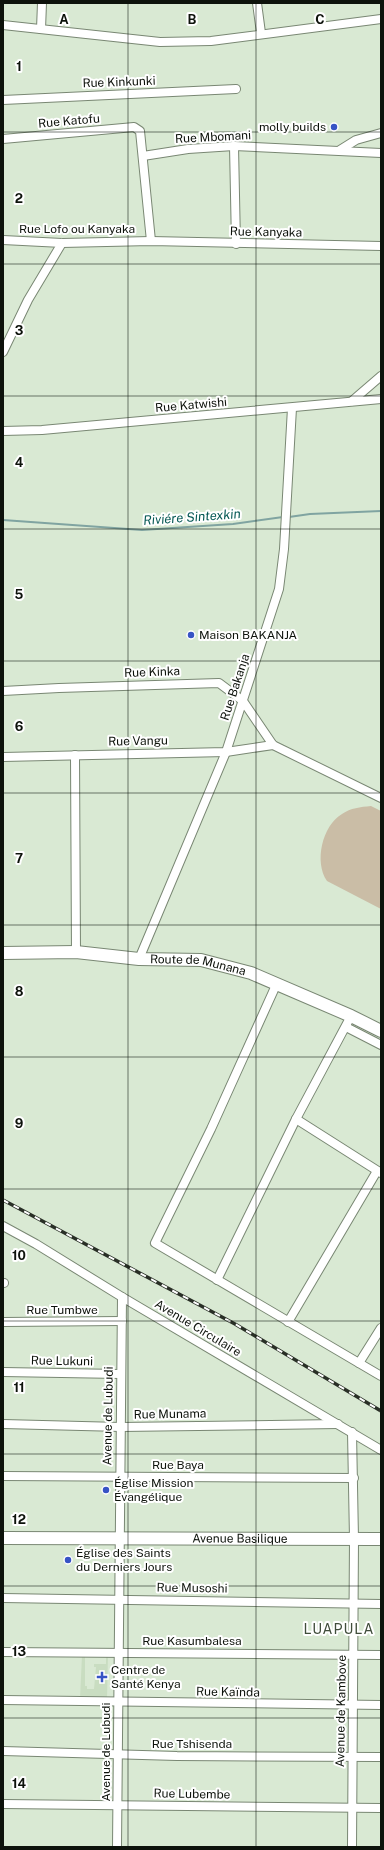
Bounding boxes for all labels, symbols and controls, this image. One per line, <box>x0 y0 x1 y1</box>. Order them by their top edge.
text: A <box>59 12 69 27</box>
text: B <box>188 12 197 27</box>
text: C <box>315 12 325 27</box>
text: 1 <box>16 59 22 74</box>
street label: Rue Kinkunki <box>82 74 156 90</box>
street label: Rue Katofu <box>38 111 100 131</box>
place label: molly builds <box>259 120 326 134</box>
marker: molly builds <box>329 122 339 132</box>
street label: Rue Mbomani <box>175 128 251 146</box>
text: 2 <box>15 191 23 206</box>
street label: Rue Lofo ou Kanyaka <box>19 222 135 236</box>
street label: Rue Kanyaka <box>230 224 302 240</box>
text: 3 <box>15 323 24 338</box>
street label: Rue Katwishi <box>155 395 228 415</box>
text: 4 <box>15 455 24 470</box>
water label: Riviére Sintexkin <box>143 506 241 528</box>
text: 5 <box>15 587 24 602</box>
place label: Maison BAKANJA <box>199 628 298 642</box>
marker: Maison BAKANJA <box>186 630 196 640</box>
street label: Rue Bakanja <box>218 652 252 722</box>
street label: Rue Kinka <box>124 664 180 680</box>
text: 6 <box>15 719 24 734</box>
street label: Rue Vangu <box>108 733 168 749</box>
text: 7 <box>15 851 23 866</box>
street label: Route de Munana <box>150 952 248 978</box>
text: 8 <box>15 984 24 999</box>
text: 9 <box>15 1116 23 1131</box>
text: 10 <box>12 1248 26 1263</box>
street label: Avenue Circulaire <box>152 1297 244 1359</box>
street label: Rue Tumbwe <box>26 1303 98 1317</box>
street label: Rue Lukuni <box>31 1353 93 1369</box>
street label: Avenue de Lubudi <box>100 1366 116 1466</box>
text: 11 <box>13 1380 25 1395</box>
street label: Rue Munama <box>133 1406 207 1422</box>
street label: Rue Baya <box>152 1458 204 1472</box>
place label: Église Mission Évangélique <box>114 1476 193 1504</box>
marker: Église Mission Évangélique <box>101 1485 111 1495</box>
text: 12 <box>12 1512 26 1527</box>
street label: Avenue Basilique <box>192 1532 288 1546</box>
place label: Église des Saints du Derniers Jours <box>76 1546 172 1574</box>
marker: Église des Saints du Derniers Jours <box>63 1555 73 1565</box>
street label: Rue Musoshi <box>156 1580 228 1596</box>
district label: LUAPULA <box>304 1621 374 1637</box>
street label: Rue Kasumbalesa <box>142 1634 242 1648</box>
text: 13 <box>12 1644 26 1659</box>
street label: Avenue de Kambove <box>333 1655 349 1767</box>
place label: Centre de Santé Kenya <box>111 1663 181 1691</box>
marker: Centre de Santé Kenya <box>96 1671 108 1683</box>
street label: Rue Kaïnda <box>196 1684 260 1700</box>
street label: Avenue de Lubudi <box>99 1702 113 1802</box>
street label: Rue Tshisenda <box>152 1737 232 1751</box>
text: 14 <box>12 1776 27 1791</box>
street label: Rue Lubembe <box>153 1786 231 1802</box>

